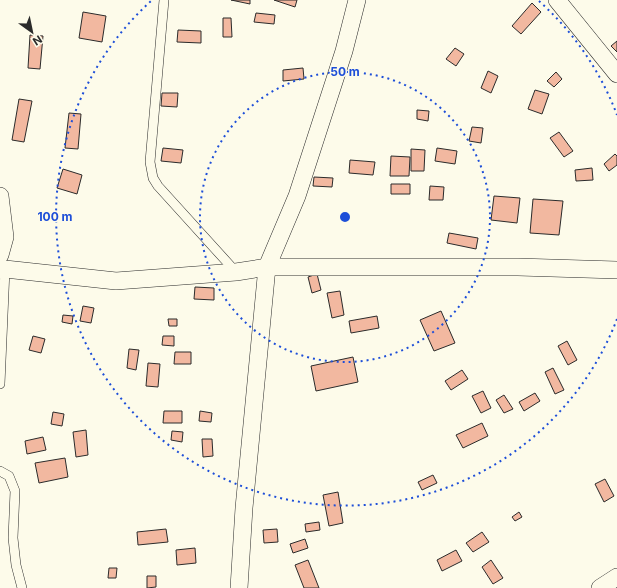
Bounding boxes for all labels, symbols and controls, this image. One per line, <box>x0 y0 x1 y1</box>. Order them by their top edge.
north arrow <box>12 12 52 52</box>
text: N <box>30 32 45 49</box>
text: 50 m <box>330 64 360 79</box>
text: 100 m <box>37 209 73 224</box>
centre of rings <box>338 210 352 224</box>

